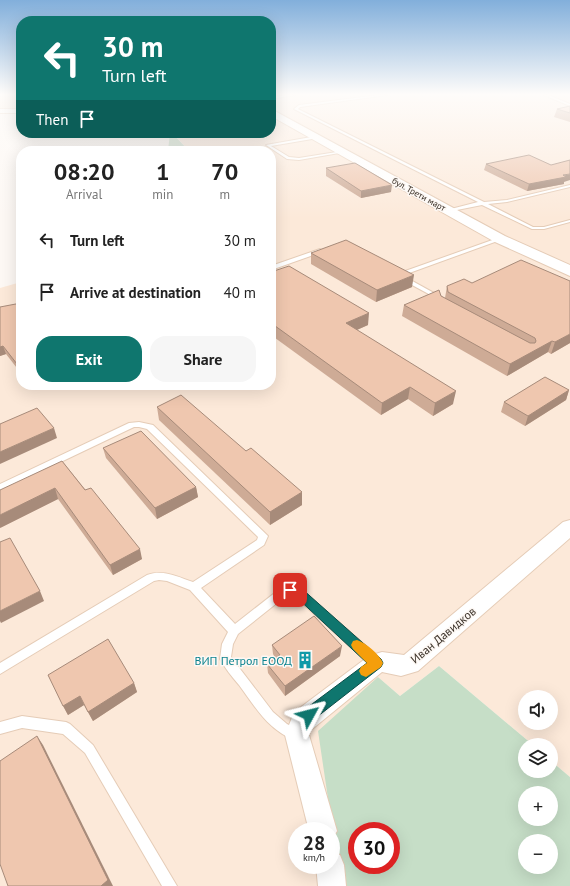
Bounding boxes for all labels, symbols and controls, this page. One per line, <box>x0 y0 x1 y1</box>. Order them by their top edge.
text: 30 m <box>102 28 163 65</box>
icon: left <box>36 32 88 84</box>
text: Turn left <box>102 64 167 87</box>
icon: arrive <box>76 108 98 130</box>
text: Then <box>36 110 68 129</box>
text: 08:20 <box>54 156 115 187</box>
text: 1 <box>156 156 170 187</box>
text: 70 <box>211 156 238 187</box>
street label: бул. Трети март <box>390 175 448 213</box>
text: Arrival <box>66 186 102 203</box>
text: min <box>152 186 173 203</box>
text: m <box>219 186 230 203</box>
icon: left <box>36 229 58 251</box>
text: Turn left <box>70 231 124 250</box>
text: 30 m <box>223 231 256 250</box>
icon: arrive <box>36 281 58 303</box>
text: Arrive at destination <box>70 283 201 302</box>
text: 40 m <box>223 283 256 302</box>
button: Exit <box>36 336 142 382</box>
button: Share <box>150 336 256 382</box>
pin <box>273 573 307 607</box>
icon: arrive <box>279 579 301 601</box>
street label: Иван Давидков <box>407 603 479 667</box>
building icon: ВИП Петрол ЕООД <box>295 650 315 670</box>
place label: ВИП Петрол ЕООД <box>194 653 292 668</box>
map controls <box>518 690 558 874</box>
button: sound <box>518 690 558 730</box>
position arrow <box>288 694 330 736</box>
button: layers <box>518 738 558 778</box>
button: + <box>518 786 558 826</box>
speed limit sign: 30 <box>348 822 400 874</box>
text: 28 <box>303 830 325 856</box>
button: − <box>518 834 558 874</box>
text: km/h <box>303 851 325 864</box>

